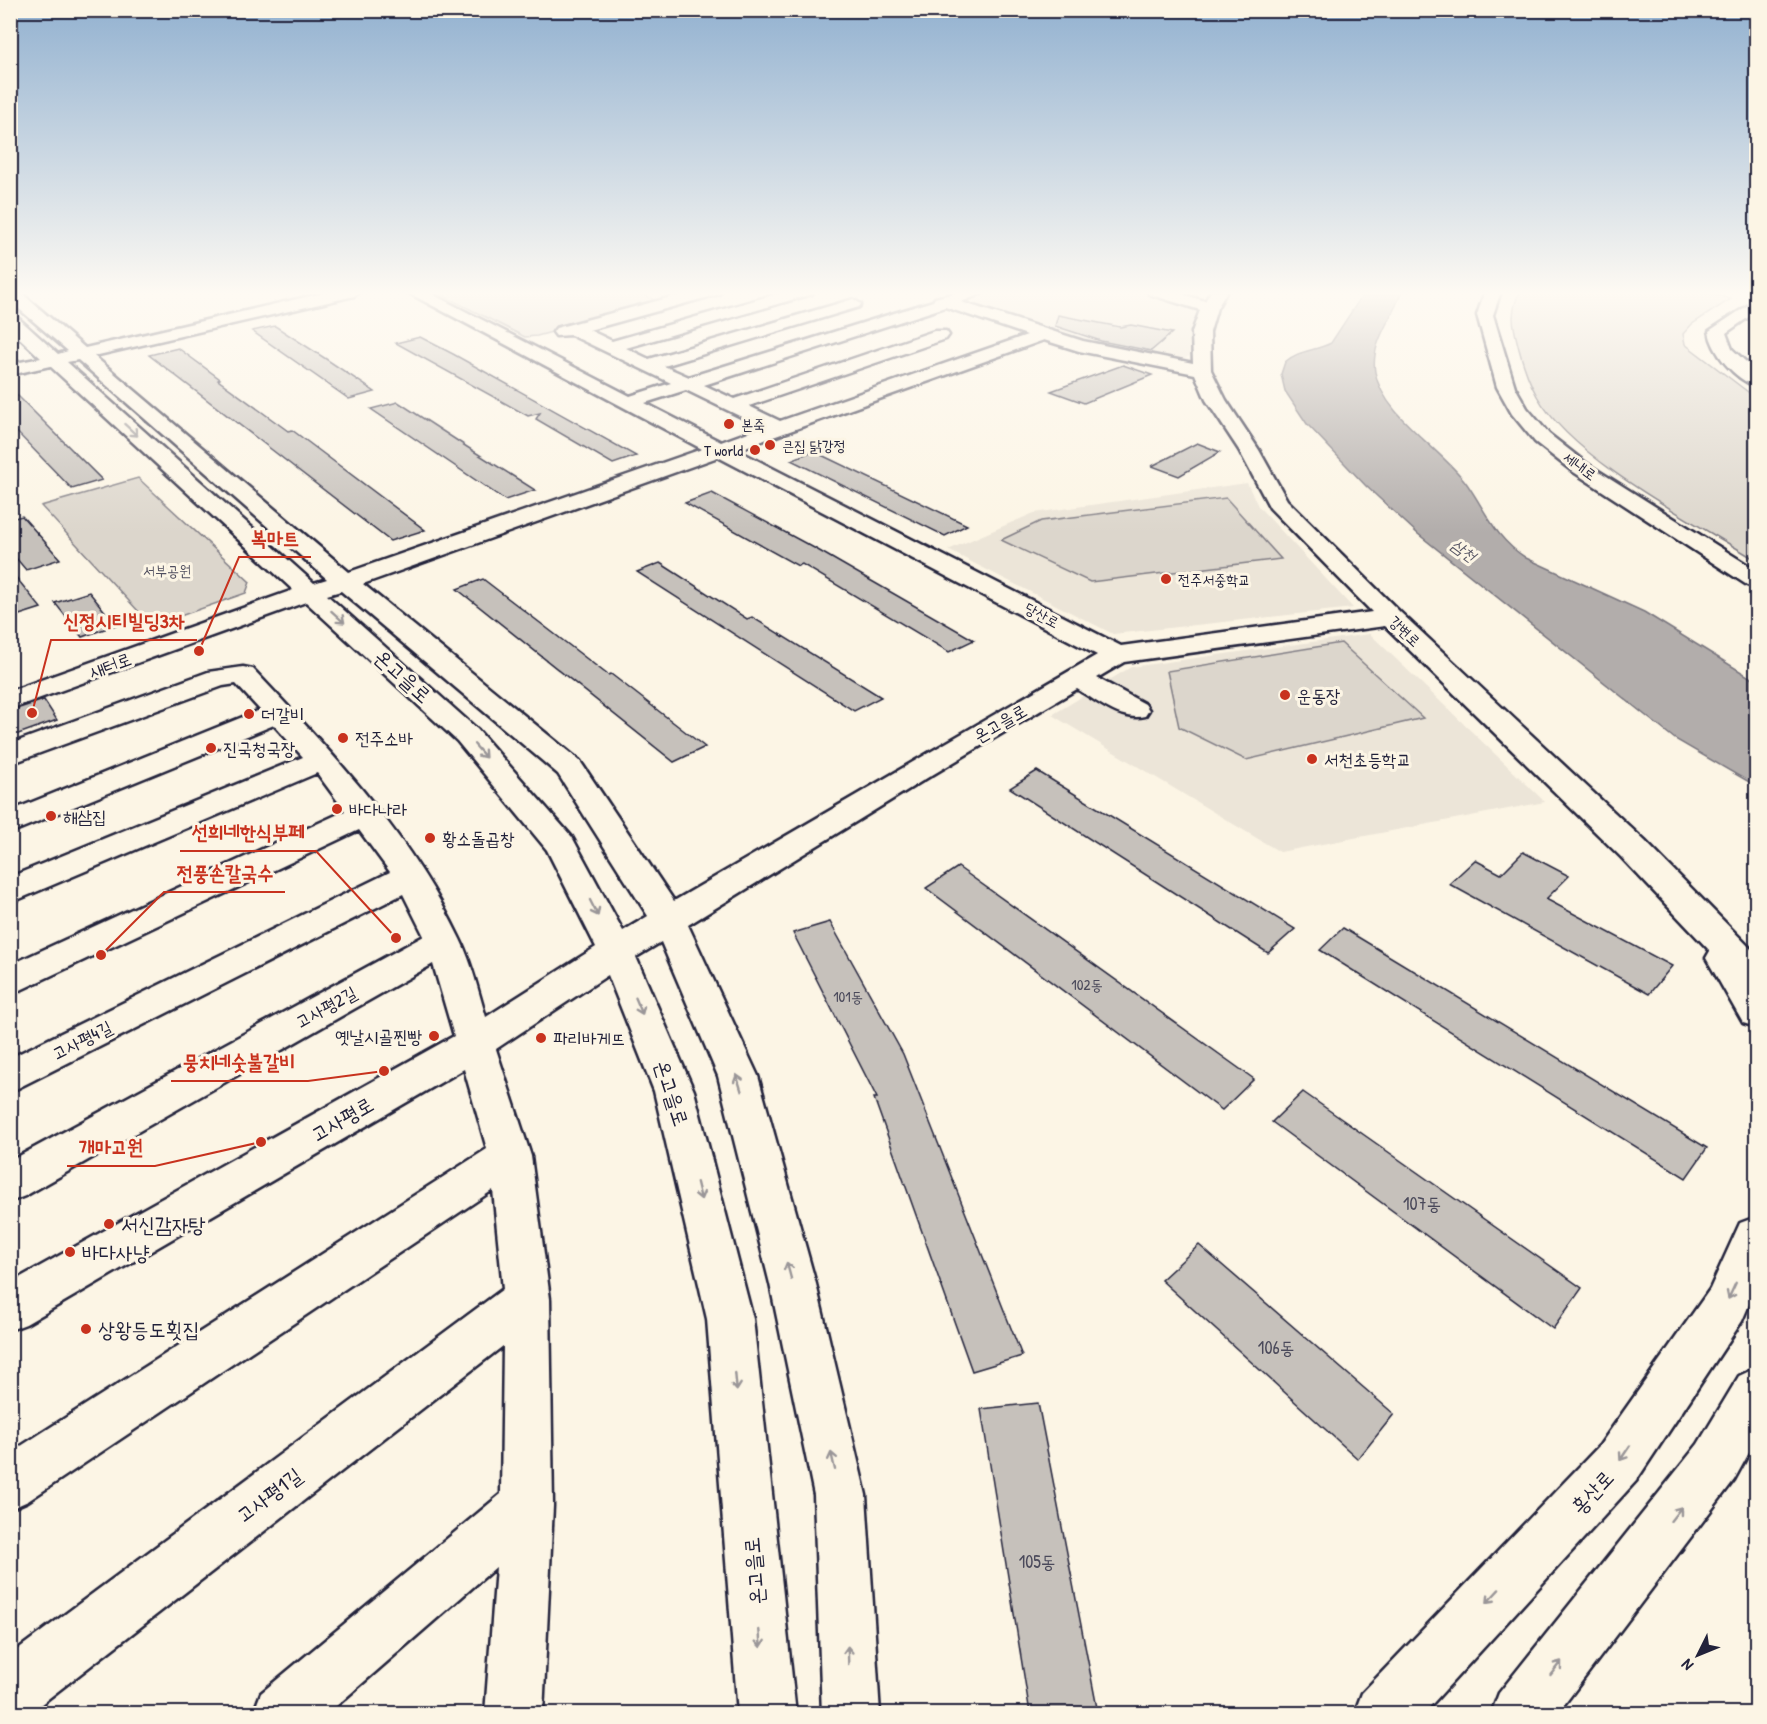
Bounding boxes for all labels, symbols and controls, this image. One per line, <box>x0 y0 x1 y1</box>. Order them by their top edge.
place label: 본죽 <box>741 414 765 435</box>
marker: 본죽 <box>722 417 736 431</box>
one-way arrow <box>124 423 139 437</box>
place label: 큰집 닭강정 <box>782 435 846 456</box>
marker: 큰집 닭강정 <box>763 438 777 452</box>
place label: T world <box>704 440 743 461</box>
marker: T world <box>748 443 762 457</box>
street label: 세내로 <box>1559 447 1601 485</box>
callout: 복마트 <box>239 519 311 557</box>
text: 복마트 <box>251 524 299 551</box>
water label: 삼천 <box>1447 534 1483 568</box>
park label: 서부공원 <box>143 560 191 581</box>
place label: 전주서중학교 <box>1178 569 1250 590</box>
marker: 전주서중학교 <box>1159 572 1173 586</box>
street label: 당산로 <box>1021 597 1063 633</box>
callout: 신정시티빌딩3차 <box>51 602 197 640</box>
text: 신정시티빌딩3차 <box>63 607 185 634</box>
one-way arrow <box>331 610 346 625</box>
street label: 강변로 <box>1385 611 1425 651</box>
street label: 온고을로 <box>368 643 438 709</box>
street label: 새터로 <box>85 646 135 684</box>
place label: 운동장 <box>1297 683 1340 708</box>
marker: 운동장 <box>1278 688 1292 702</box>
street label: 온고을로 <box>969 698 1031 748</box>
place label: 더갈비 <box>261 702 304 727</box>
marker: 더갈비 <box>242 707 256 721</box>
place label: 전주소바 <box>355 726 413 751</box>
marker: 전주소바 <box>336 731 350 745</box>
place label: 진국청국장 <box>223 736 295 761</box>
marker: 진국청국장 <box>204 741 218 755</box>
one-way arrow <box>474 743 487 759</box>
place label: 서천초등학교 <box>1324 747 1411 772</box>
marker: 서천초등학교 <box>1305 752 1319 766</box>
place label: 바다나라 <box>349 797 407 822</box>
marker: 바다나라 <box>330 802 344 816</box>
place label: 해삼집 <box>63 804 106 829</box>
marker: 해삼집 <box>44 809 58 823</box>
callout: 선희네한식부페 <box>180 813 316 851</box>
text: 선희네한식부페 <box>192 818 304 845</box>
place label: 황소돌곱창 <box>442 826 515 851</box>
marker: 황소돌곱창 <box>423 831 437 845</box>
callout: 전풍손칼국수 <box>164 854 285 892</box>
text: 전풍손칼국수 <box>177 859 273 886</box>
one-way arrow <box>588 899 600 917</box>
house number: 102동 <box>1071 974 1103 995</box>
street label: 고사평2길 <box>291 980 362 1034</box>
house number: 101동 <box>833 986 863 1007</box>
one-way arrow <box>634 997 645 1015</box>
street label: 고사평4길 <box>48 1014 117 1066</box>
place label: 옛날시골찐빵 <box>335 1024 423 1049</box>
place label: 파리바게뜨 <box>553 1026 625 1051</box>
marker: 옛날시골찐빵 <box>427 1029 441 1043</box>
marker: 파리바게뜨 <box>534 1031 548 1045</box>
callout: 뭉치네숫불갈비 <box>171 1043 308 1081</box>
text: 뭉치네숫불갈비 <box>183 1048 295 1075</box>
street label: 온고을로 <box>648 1056 696 1130</box>
one-way arrow <box>733 1074 744 1093</box>
street label: 고사평로 <box>305 1090 379 1148</box>
callout: 개마고원 <box>67 1128 155 1166</box>
text: 개마고원 <box>79 1133 143 1160</box>
one-way arrow <box>693 1181 705 1200</box>
house number: 107동 <box>1403 1191 1441 1216</box>
place label: 서신감자탕 <box>121 1210 206 1239</box>
marker: 서신감자탕 <box>102 1217 116 1231</box>
place label: 바다사냥 <box>82 1238 150 1267</box>
marker: 바다사냥 <box>63 1245 77 1259</box>
one-way arrow <box>783 1262 794 1281</box>
one-way arrow <box>1726 1281 1738 1299</box>
place label: 상왕등도횟집 <box>98 1315 199 1344</box>
marker: 상왕등도횟집 <box>79 1322 93 1336</box>
house number: 106동 <box>1258 1335 1294 1360</box>
one-way arrow <box>731 1372 742 1392</box>
one-way arrow <box>1619 1445 1631 1461</box>
one-way arrow <box>826 1452 838 1471</box>
street label: 고사평1길 <box>230 1461 308 1529</box>
street label: 홍산로 <box>1564 1464 1620 1520</box>
one-way arrow <box>1669 1506 1682 1522</box>
street label: 온고을로 <box>737 1536 771 1606</box>
house number: 105동 <box>1019 1549 1055 1574</box>
one-way arrow <box>1486 1589 1500 1604</box>
north arrow <box>1668 1625 1728 1685</box>
one-way arrow <box>755 1629 766 1648</box>
one-way arrow <box>843 1646 854 1666</box>
text: N <box>1676 1654 1698 1676</box>
one-way arrow <box>1550 1660 1563 1676</box>

